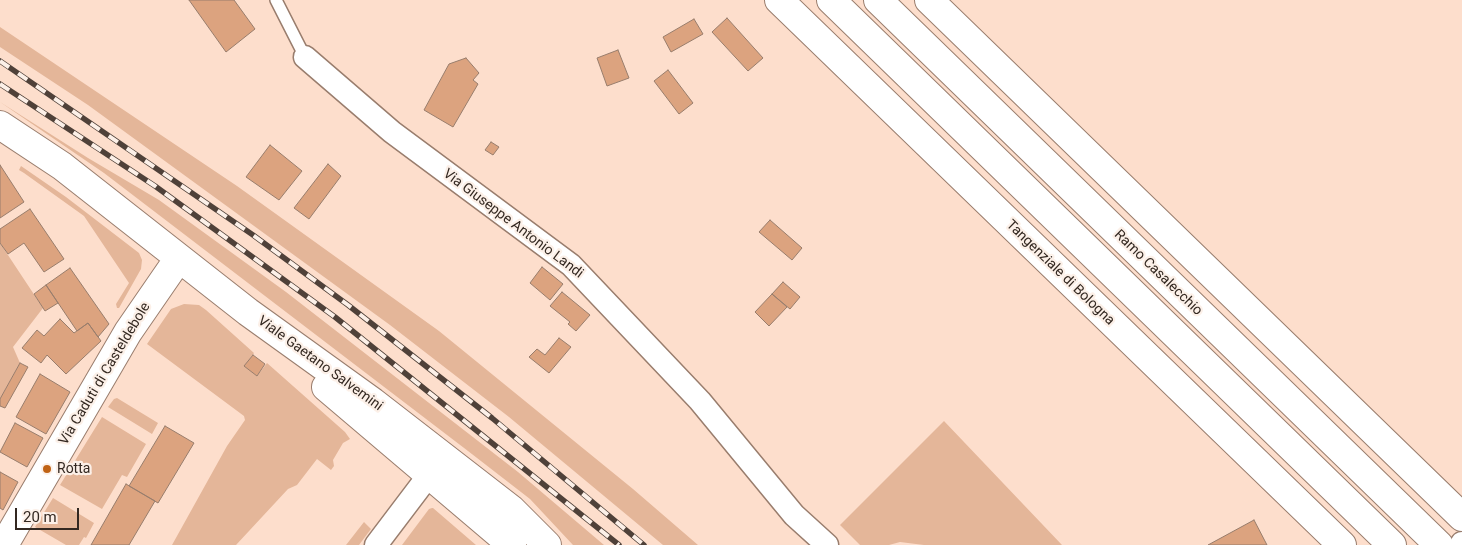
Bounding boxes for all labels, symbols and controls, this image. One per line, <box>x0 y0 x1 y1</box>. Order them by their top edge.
street label: Via Giuseppe Antonio Landi <box>439 166 587 282</box>
street label: Tangenziale di Bologna <box>1002 217 1118 329</box>
street label: Ramo Casalecchio <box>1110 227 1206 319</box>
street label: Via Caduti di Casteldebole <box>56 300 154 448</box>
street label: Viale Gaetano Salvemini <box>254 313 386 415</box>
place label: Rotta <box>57 461 90 477</box>
marker: Rotta <box>41 463 53 475</box>
scale bar <box>18 498 81 530</box>
text: 20 m <box>23 508 57 526</box>

